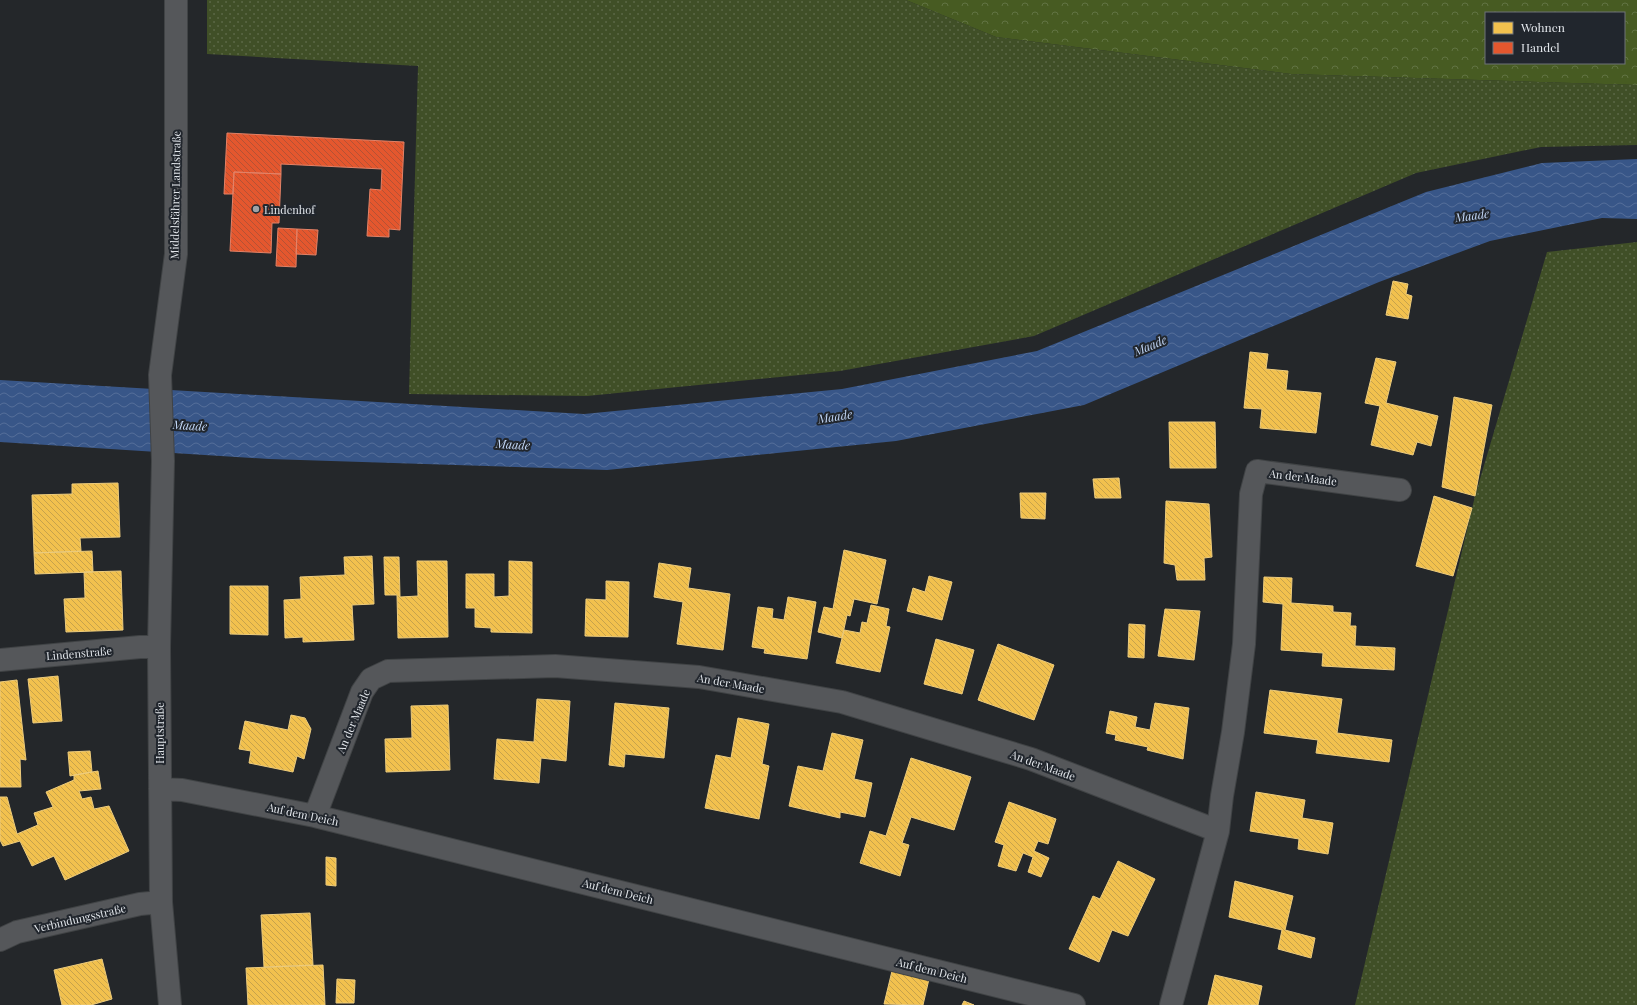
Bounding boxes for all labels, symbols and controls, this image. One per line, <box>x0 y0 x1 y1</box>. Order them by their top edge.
legend <box>1485 12 1625 64</box>
text: Wohnen <box>1520 19 1565 35</box>
text: Handel <box>1521 39 1560 55</box>
street label: Middelsfährer Landstraße <box>166 130 184 259</box>
place label: Lindenhof <box>264 202 316 217</box>
marker: Lindenhof <box>251 204 261 214</box>
water label: Maade <box>1453 205 1490 225</box>
water label: Maade <box>1130 331 1169 359</box>
water label: Maade <box>816 405 853 427</box>
water label: Maade <box>171 416 208 434</box>
water label: Maade <box>494 435 531 453</box>
street label: An der Maade <box>1267 465 1338 489</box>
street label: Lindenstraße <box>45 643 113 663</box>
street label: An der Maade <box>695 670 766 696</box>
street label: An der Maade <box>332 686 373 756</box>
street label: Hauptstraße <box>152 702 167 764</box>
street label: An der Maade <box>1008 746 1078 784</box>
street label: Auf dem Deich <box>265 799 340 829</box>
street label: Auf dem Deich <box>580 875 655 907</box>
street label: Verbindungsstraße <box>32 900 128 936</box>
street label: Auf dem Deich <box>894 954 969 986</box>

